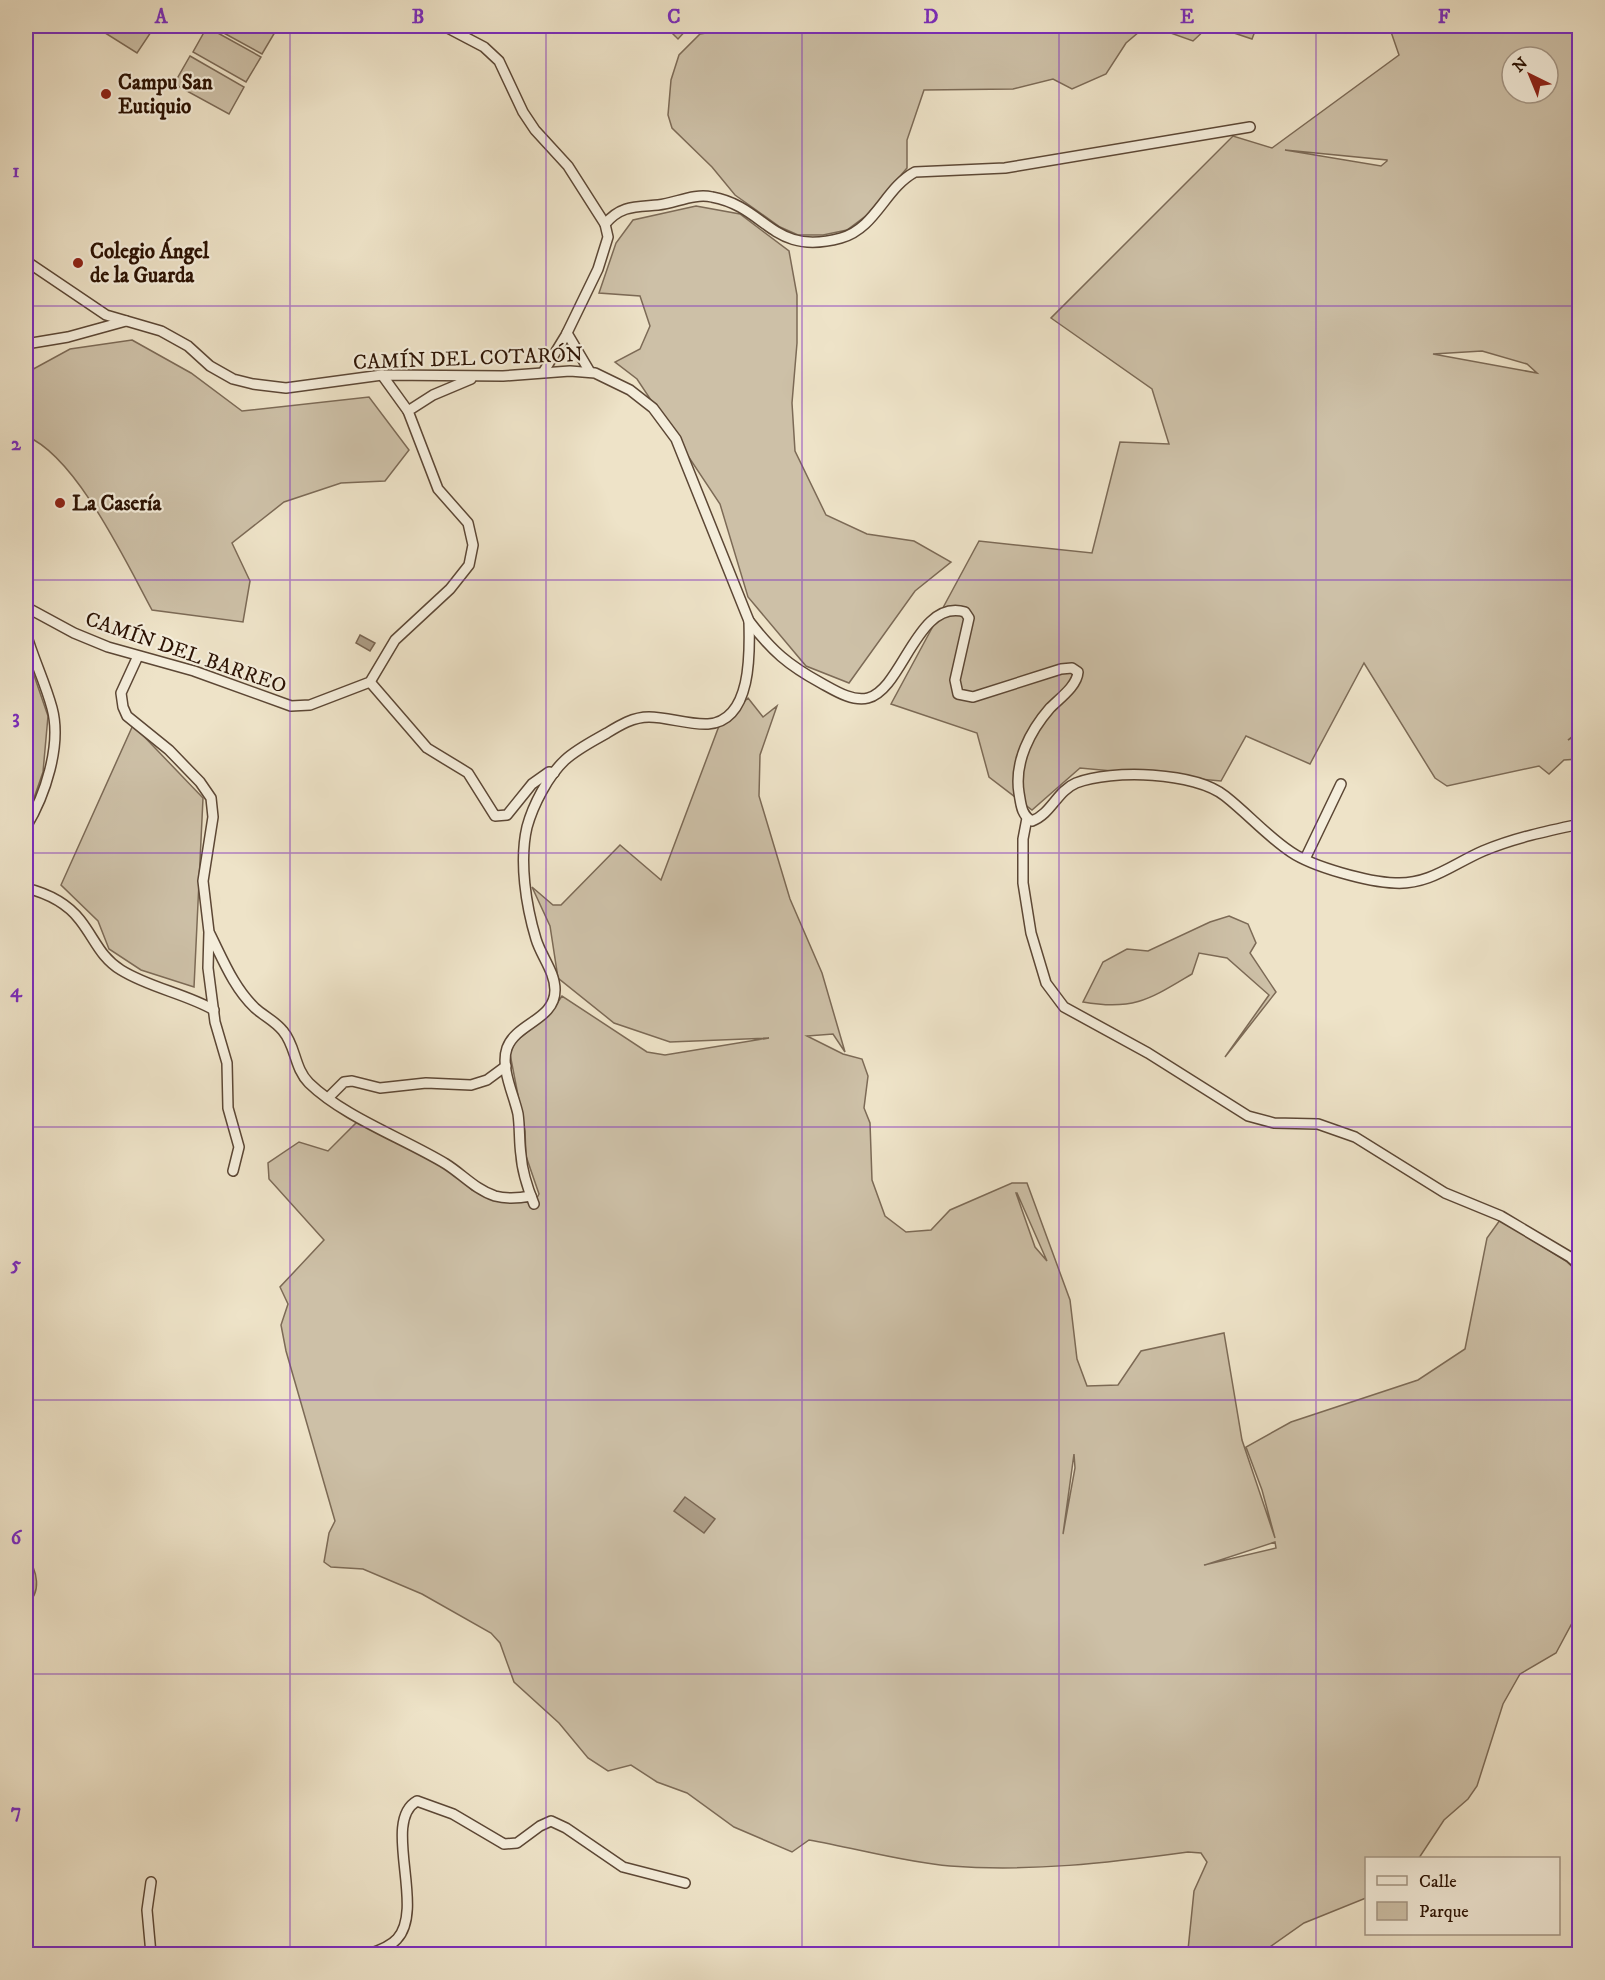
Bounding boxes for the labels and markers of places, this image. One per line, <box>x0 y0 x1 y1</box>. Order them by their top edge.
place label: Campu San Eutiquio <box>118 70 214 120</box>
marker: Campu San Eutiquio <box>99 87 113 101</box>
place label: Colegio Ángel de la Guarda <box>90 237 210 289</box>
marker: Colegio Ángel de la Guarda <box>71 256 85 270</box>
place label: La Casería <box>72 491 162 517</box>
marker: La Casería <box>53 496 67 510</box>

